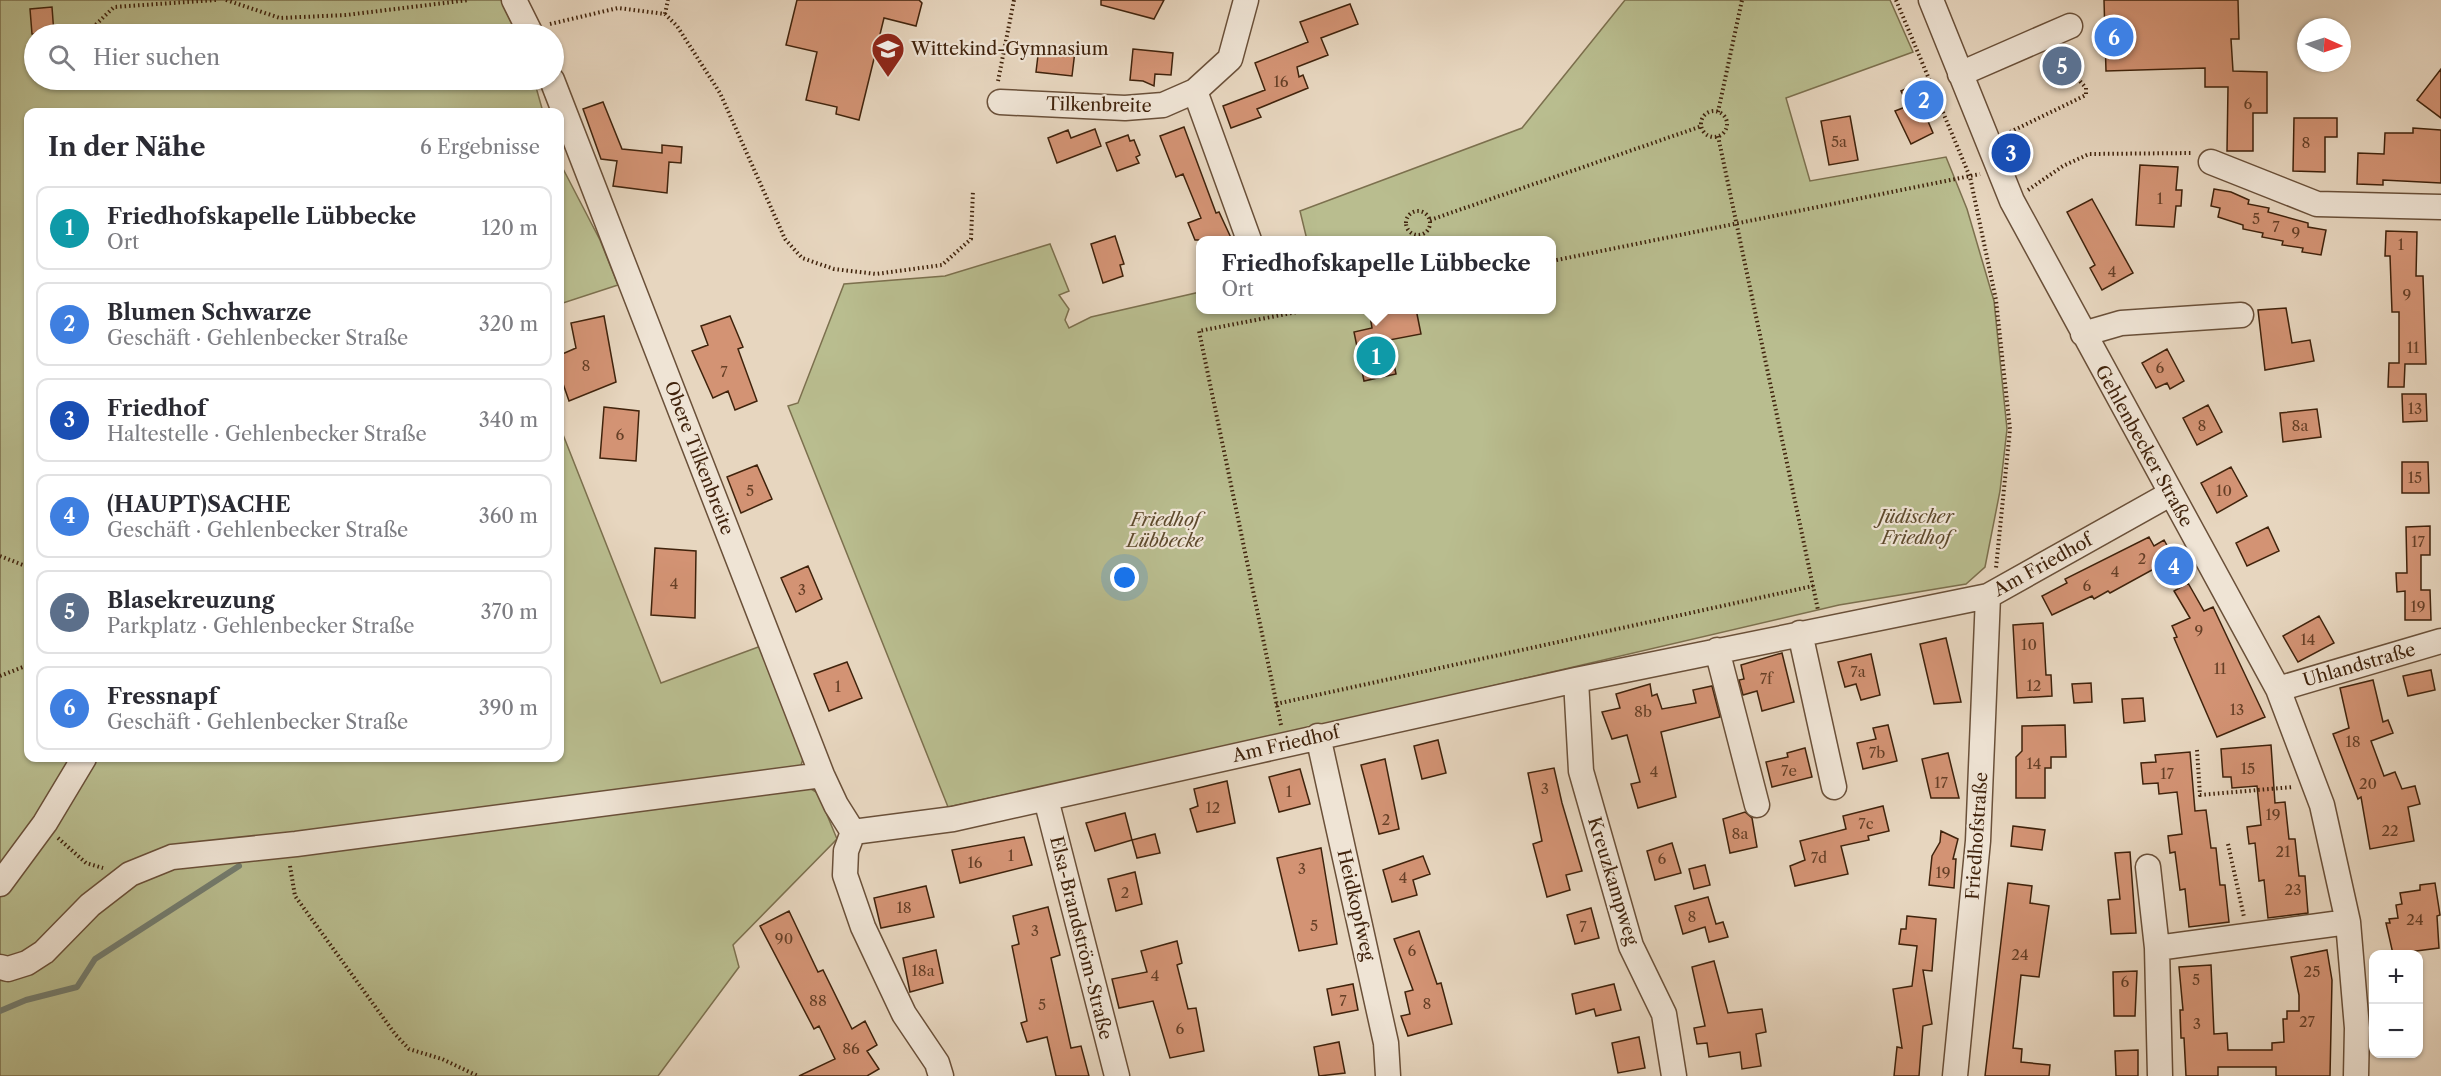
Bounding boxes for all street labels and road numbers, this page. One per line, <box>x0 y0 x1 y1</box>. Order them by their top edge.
street label: Tilkenbreite <box>1046 93 1152 117</box>
street label: Gehlenbecker Straße <box>2090 361 2198 531</box>
street label: Obere Tilkenbreite <box>660 378 738 538</box>
street label: Am Friedhof <box>1989 528 2098 602</box>
street label: Uhlandstraße <box>2300 638 2418 692</box>
street label: Am Friedhof <box>1229 720 1344 767</box>
street label: Friedhofstraße <box>1962 771 1992 901</box>
street label: Kreuzkampweg <box>1583 814 1643 948</box>
street label: Elsa-Brandström-Straße <box>1045 834 1117 1042</box>
street label: Heidkopfweg <box>1332 847 1380 963</box>

